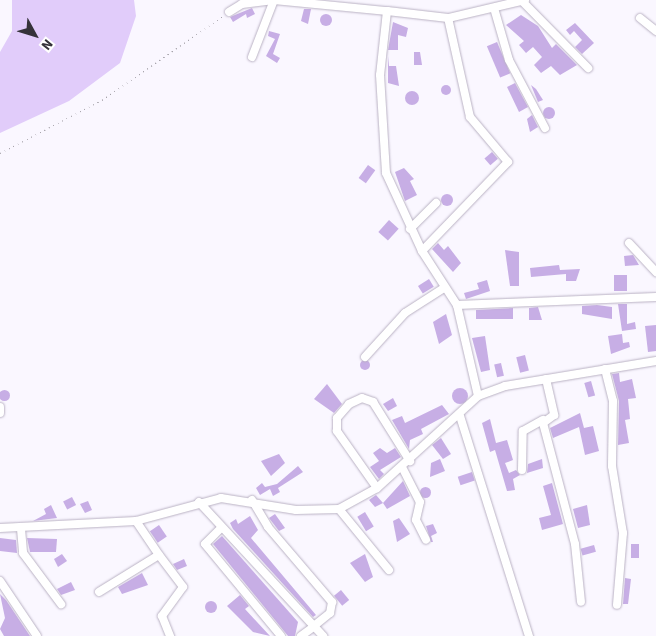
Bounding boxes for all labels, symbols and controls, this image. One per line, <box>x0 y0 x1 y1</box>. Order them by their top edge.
north arrow <box>10 10 60 60</box>
text: N <box>36 35 57 54</box>

